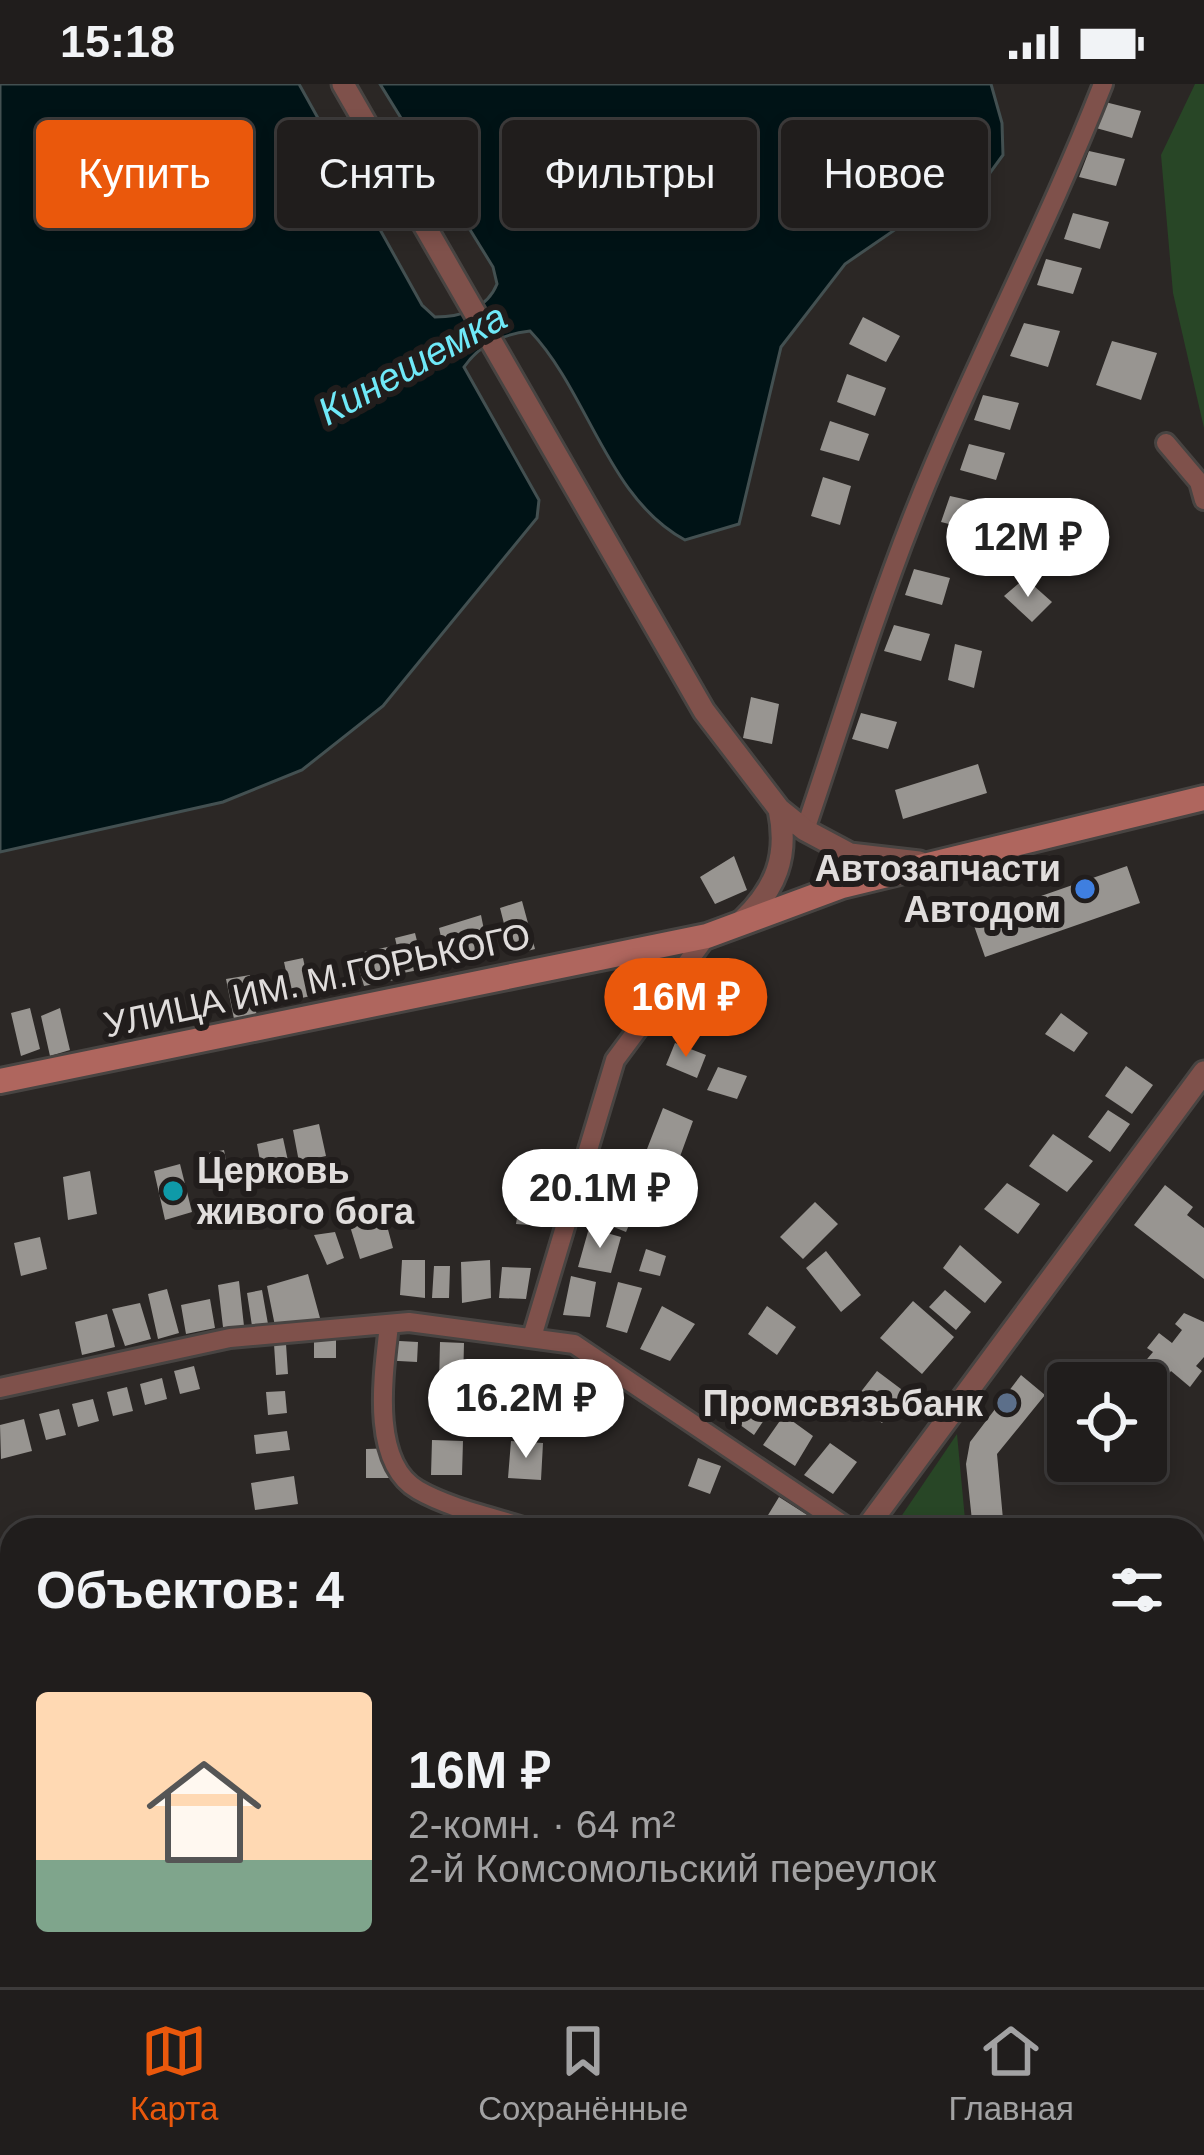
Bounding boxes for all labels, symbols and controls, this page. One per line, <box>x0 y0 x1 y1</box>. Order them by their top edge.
text: 15:18 <box>60 16 175 67</box>
chip: Купить <box>36 120 253 228</box>
chip: Снять <box>277 120 478 228</box>
chip: Фильтры <box>502 120 757 228</box>
chip: Новое <box>781 120 988 228</box>
water label: Кинешемка <box>310 295 514 433</box>
pin: 12M ₽ <box>944 498 1112 600</box>
text: 12M ₽ <box>973 515 1083 558</box>
place label: Автозапчасти Автодом <box>815 848 1061 930</box>
marker: Автозапчасти Автодом <box>1072 876 1098 902</box>
street label: УЛИЦА ИМ. М.ГОРЬКОГО <box>100 915 534 1045</box>
pin: 16M ₽ <box>602 958 770 1060</box>
text: 16M ₽ <box>631 975 741 1018</box>
pin: 20.1M ₽ <box>489 1149 711 1251</box>
place label: Церковь живого бога <box>196 1150 415 1232</box>
text: 20.1M ₽ <box>529 1166 671 1209</box>
marker: Церковь живого бога <box>160 1178 186 1204</box>
pin: 16.2M ₽ <box>415 1359 637 1461</box>
map controls <box>1047 1362 1167 1482</box>
button: locate <box>1047 1362 1167 1482</box>
text: 16.2M ₽ <box>455 1376 597 1419</box>
place label: Промсвязьбанк <box>703 1383 984 1424</box>
marker: Промсвязьбанк <box>994 1390 1020 1416</box>
icon: filters <box>1104 1557 1170 1623</box>
text: Объектов: 4 <box>36 1562 344 1619</box>
icon: home <box>132 1740 276 1884</box>
text: 16M ₽ <box>408 1742 551 1799</box>
text: 2-комн. · 64 m² <box>408 1803 675 1846</box>
text: 2-й Комсомольский переулок <box>408 1847 936 1890</box>
tab: Карта <box>130 2018 218 2128</box>
tab: Сохранённые <box>478 2018 688 2128</box>
tab: Главная <box>948 2018 1074 2128</box>

